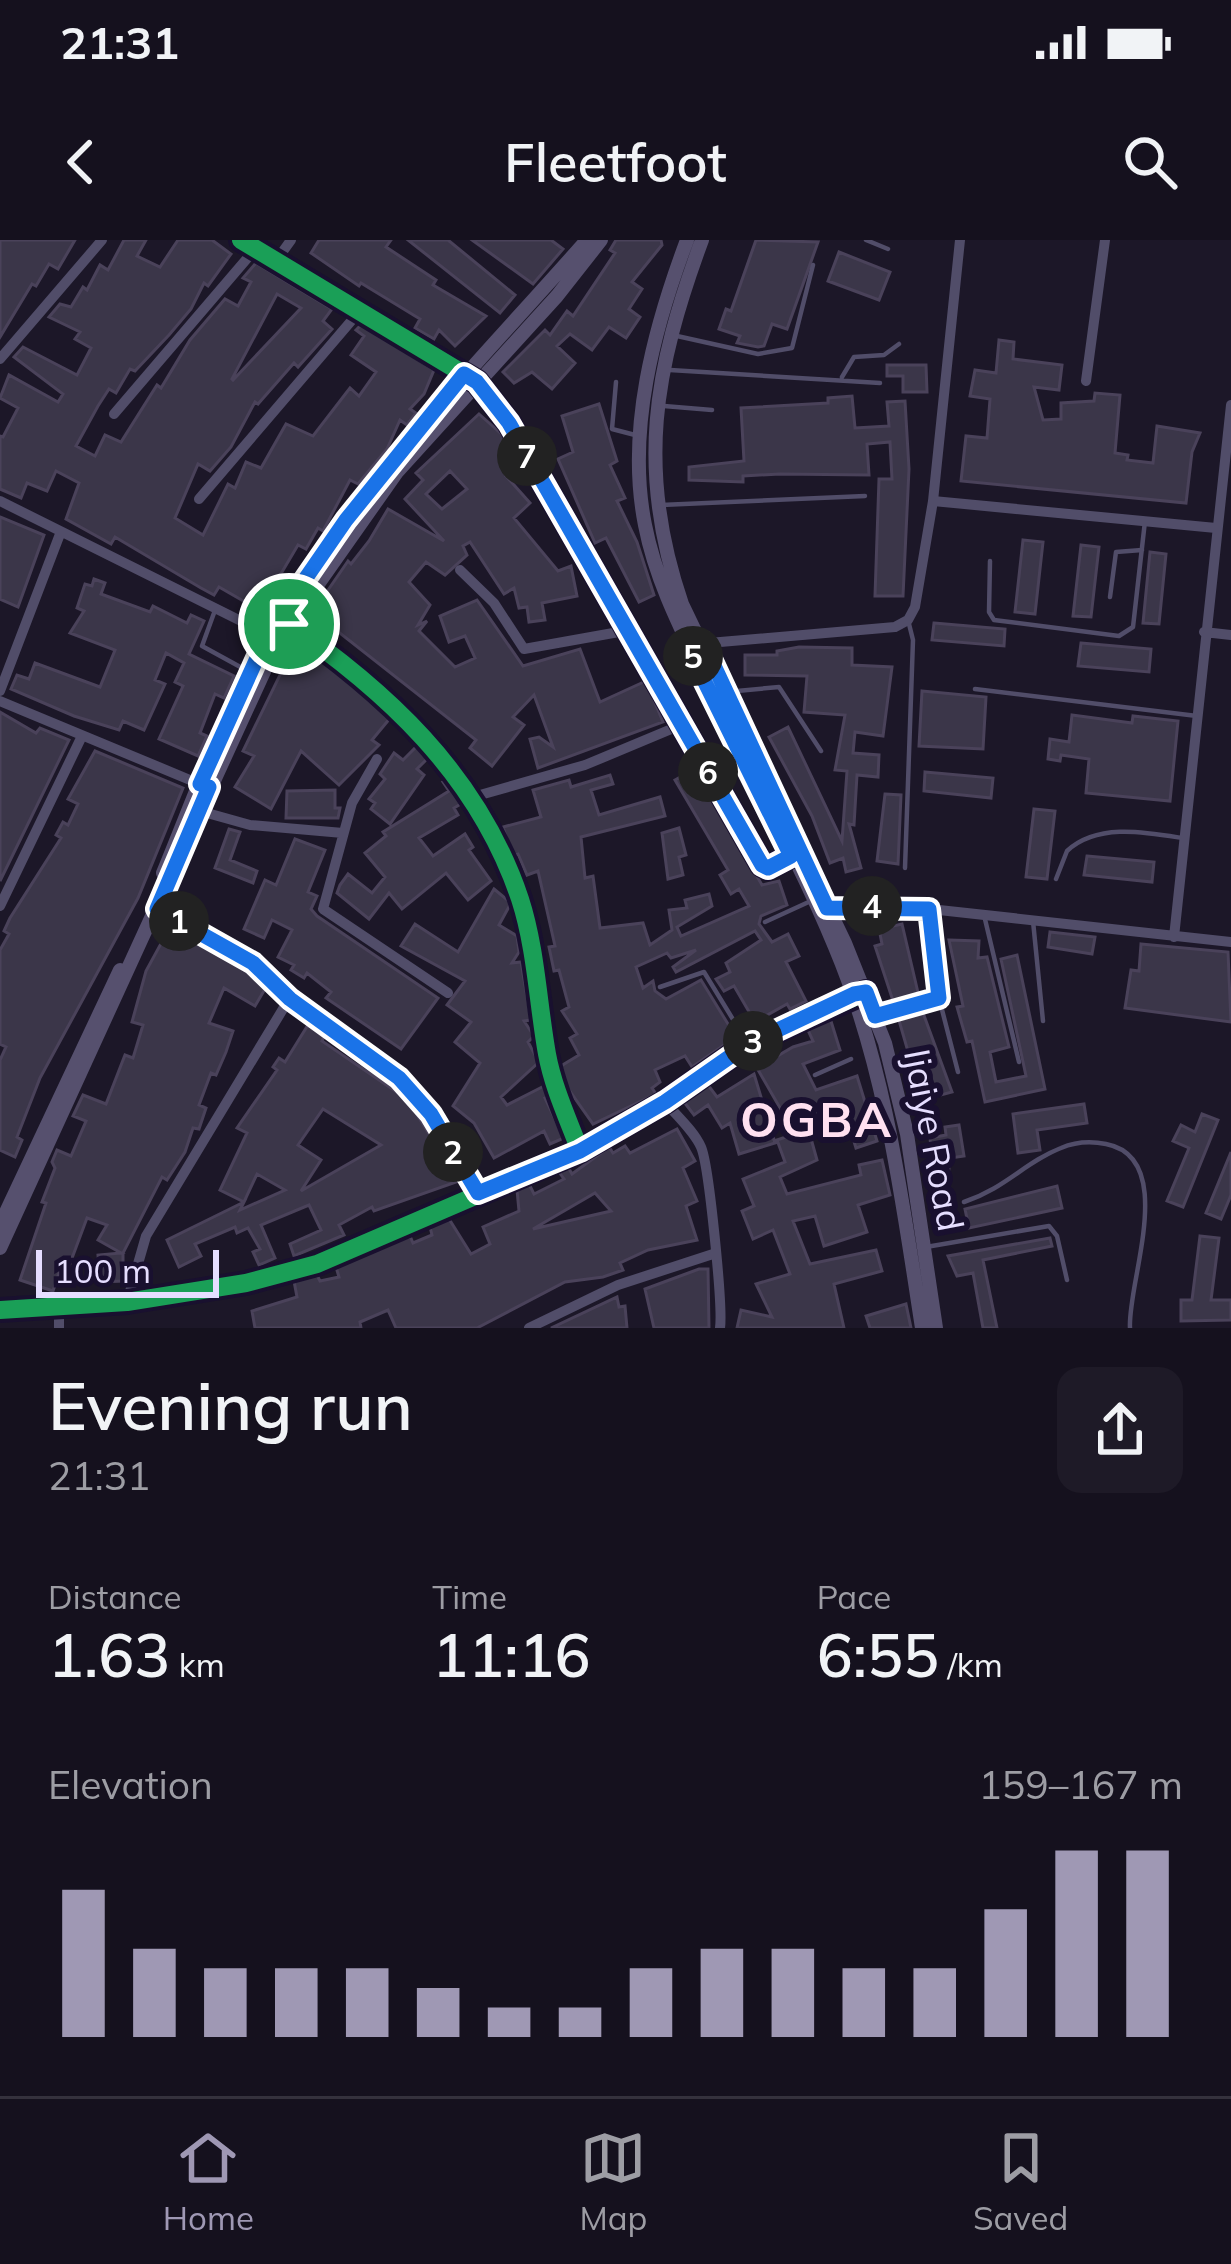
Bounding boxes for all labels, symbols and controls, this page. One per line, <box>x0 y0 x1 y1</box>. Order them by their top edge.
text: 21:31 <box>60 14 179 70</box>
text: Fleetfoot <box>504 128 727 196</box>
icon: back <box>48 129 114 195</box>
icon: search <box>1117 129 1183 195</box>
pin: 7 <box>497 426 557 486</box>
text: 7 <box>517 435 537 476</box>
pin <box>238 573 340 675</box>
icon: arrive <box>256 591 322 657</box>
pin: 5 <box>663 626 723 686</box>
text: 5 <box>683 635 703 676</box>
pin: 6 <box>678 742 738 802</box>
text: 6 <box>698 751 718 792</box>
pin: 4 <box>842 876 902 936</box>
text: 4 <box>862 885 882 926</box>
pin: 1 <box>149 891 209 951</box>
text: 1 <box>169 900 189 941</box>
pin: 3 <box>723 1011 783 1071</box>
text: 3 <box>743 1020 763 1061</box>
street label: Ijaiye Road <box>895 1045 974 1235</box>
district label: OGBA <box>740 1089 894 1149</box>
pin: 2 <box>423 1122 483 1182</box>
text: 2 <box>443 1131 463 1172</box>
scale bar <box>36 1244 219 1297</box>
text: 100 m <box>54 1250 151 1291</box>
text: Evening run <box>48 1364 413 1447</box>
button: share <box>1057 1367 1183 1493</box>
text: 21:31 <box>48 1451 151 1500</box>
text: Distance <box>48 1576 181 1617</box>
text: Time <box>432 1576 507 1617</box>
text: Pace <box>817 1576 891 1617</box>
text: 1.63 <box>48 1617 170 1692</box>
text: 11:16 <box>432 1617 591 1692</box>
text: 6:55 <box>817 1617 939 1692</box>
text: km <box>170 1644 225 1685</box>
text: /km <box>939 1644 1003 1685</box>
text: Elevation <box>48 1760 213 1809</box>
text: 159–167 m <box>978 1760 1183 1809</box>
tab: Home <box>163 2125 254 2238</box>
tab: Map <box>579 2125 647 2238</box>
tab: Saved <box>973 2125 1068 2238</box>

